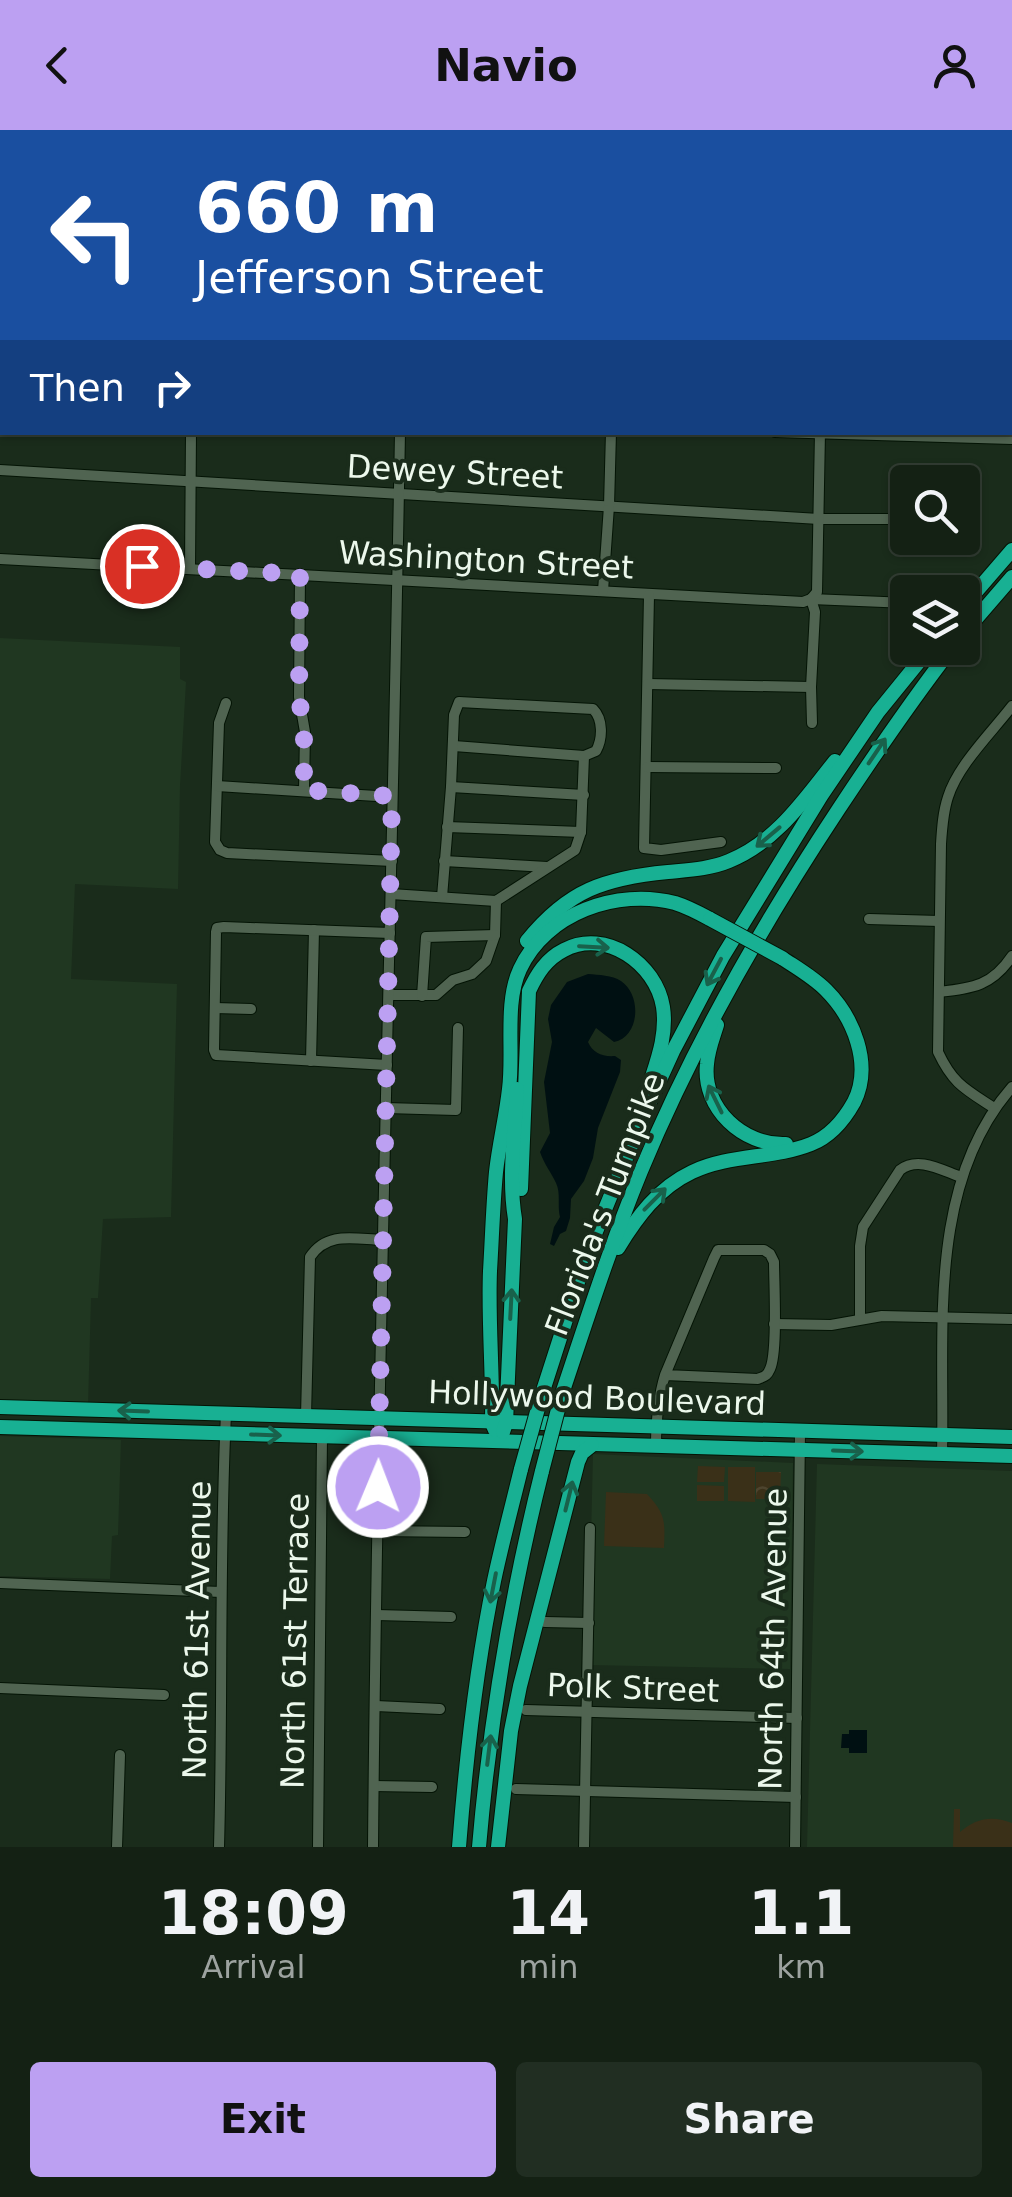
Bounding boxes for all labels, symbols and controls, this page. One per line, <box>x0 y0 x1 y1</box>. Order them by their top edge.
icon: back <box>30 38 85 93</box>
icon: person <box>927 38 982 93</box>
text: Navio <box>434 39 578 92</box>
text: 660 m <box>195 167 438 249</box>
icon: left <box>30 170 160 300</box>
text: Jefferson Street <box>195 251 544 304</box>
icon: right <box>145 360 200 415</box>
text: Then <box>30 366 125 410</box>
street label: Dewey Street <box>346 447 564 497</box>
map controls <box>890 465 980 665</box>
button: search <box>890 465 980 555</box>
pin <box>100 524 185 609</box>
street label: Washington Street <box>337 533 635 587</box>
icon: arrive <box>115 539 170 594</box>
button: layers <box>890 575 980 665</box>
one-way arrow <box>866 737 887 765</box>
one-way arrow <box>755 826 781 848</box>
one-way arrow <box>577 938 609 957</box>
one-way arrow <box>704 957 723 987</box>
street label: Florida's Turnpike <box>537 1067 673 1341</box>
one-way arrow <box>704 1084 723 1114</box>
one-way arrow <box>643 1187 667 1211</box>
one-way arrow <box>502 1288 521 1320</box>
street label: Hollywood Boulevard <box>427 1373 767 1423</box>
one-way arrow <box>117 1402 149 1421</box>
one-way arrow <box>249 1425 281 1444</box>
position arrow <box>326 1435 430 1539</box>
one-way arrow <box>832 1442 864 1461</box>
street label: North 61st Avenue <box>175 1480 219 1780</box>
one-way arrow <box>561 1481 579 1513</box>
street label: North 64th Avenue <box>751 1488 795 1790</box>
street label: North 61st Terrace <box>273 1493 317 1789</box>
one-way arrow <box>483 1571 502 1603</box>
street label: Polk Street <box>546 1666 720 1710</box>
one-way arrow <box>480 1734 499 1767</box>
text: 18:09 <box>158 1878 349 1948</box>
text: 14 <box>507 1878 590 1948</box>
text: 1.1 <box>748 1878 854 1948</box>
text: Arrival <box>201 1948 305 1986</box>
text: min <box>518 1948 579 1986</box>
text: km <box>776 1948 826 1986</box>
button: Exit <box>30 2062 496 2177</box>
button: Share <box>516 2062 982 2177</box>

